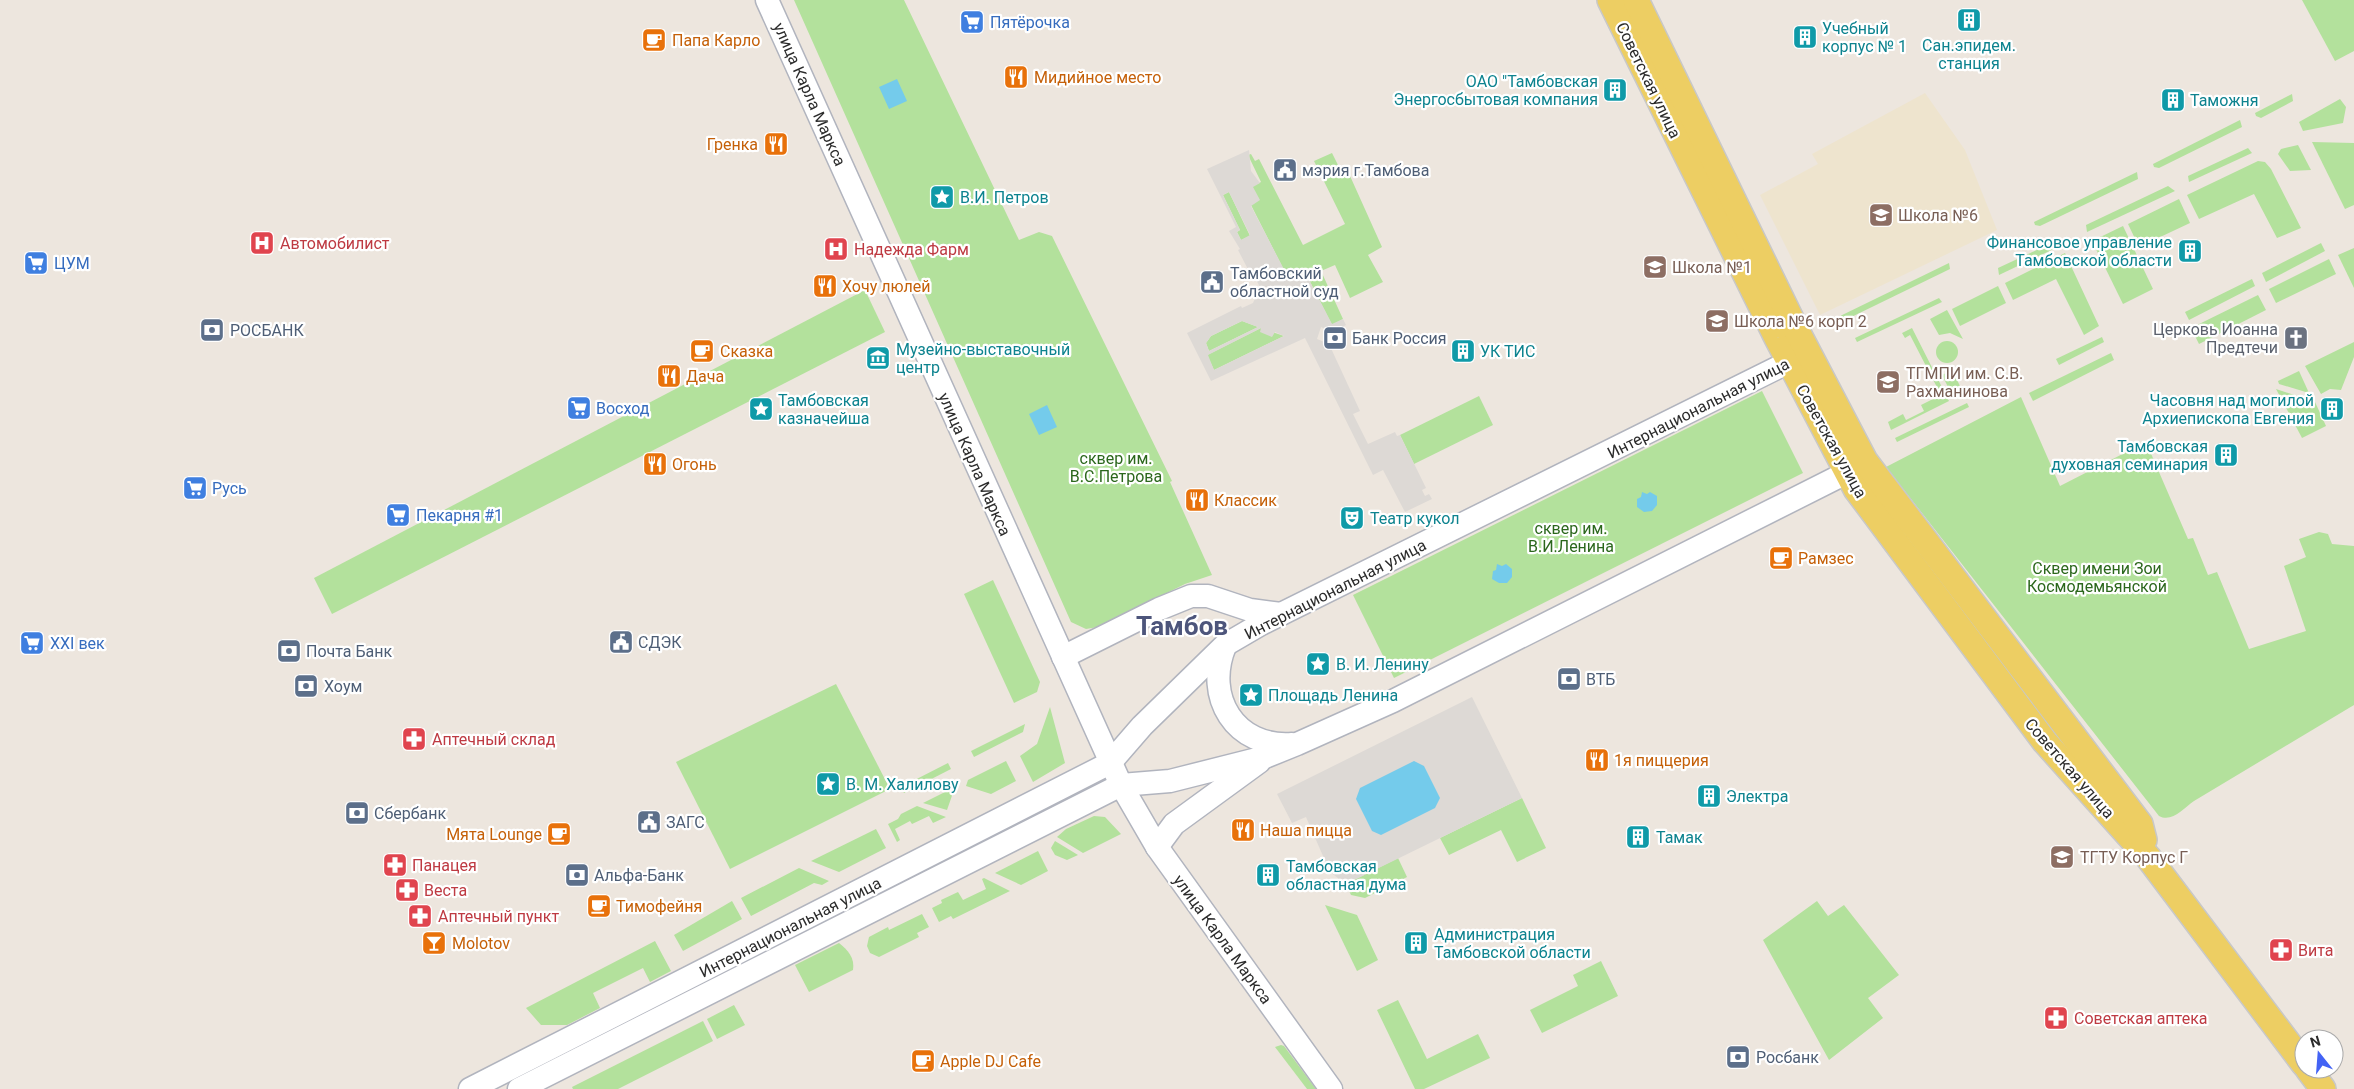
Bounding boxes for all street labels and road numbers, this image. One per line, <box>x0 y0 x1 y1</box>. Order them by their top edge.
street label: Советская улица <box>1612 19 1685 141</box>
street label: улица Карла Маркса <box>769 20 850 169</box>
street label: Интернациональная улица <box>1604 354 1792 463</box>
street label: Советская улица <box>1793 381 1871 501</box>
street label: улица Карла Маркса <box>934 390 1015 539</box>
street label: Интернациональная улица <box>1241 535 1429 644</box>
street label: Советская улица <box>2021 714 2118 822</box>
street label: улица Карла Маркса <box>1169 871 1276 1008</box>
street label: Интернациональная улица <box>696 873 884 982</box>

